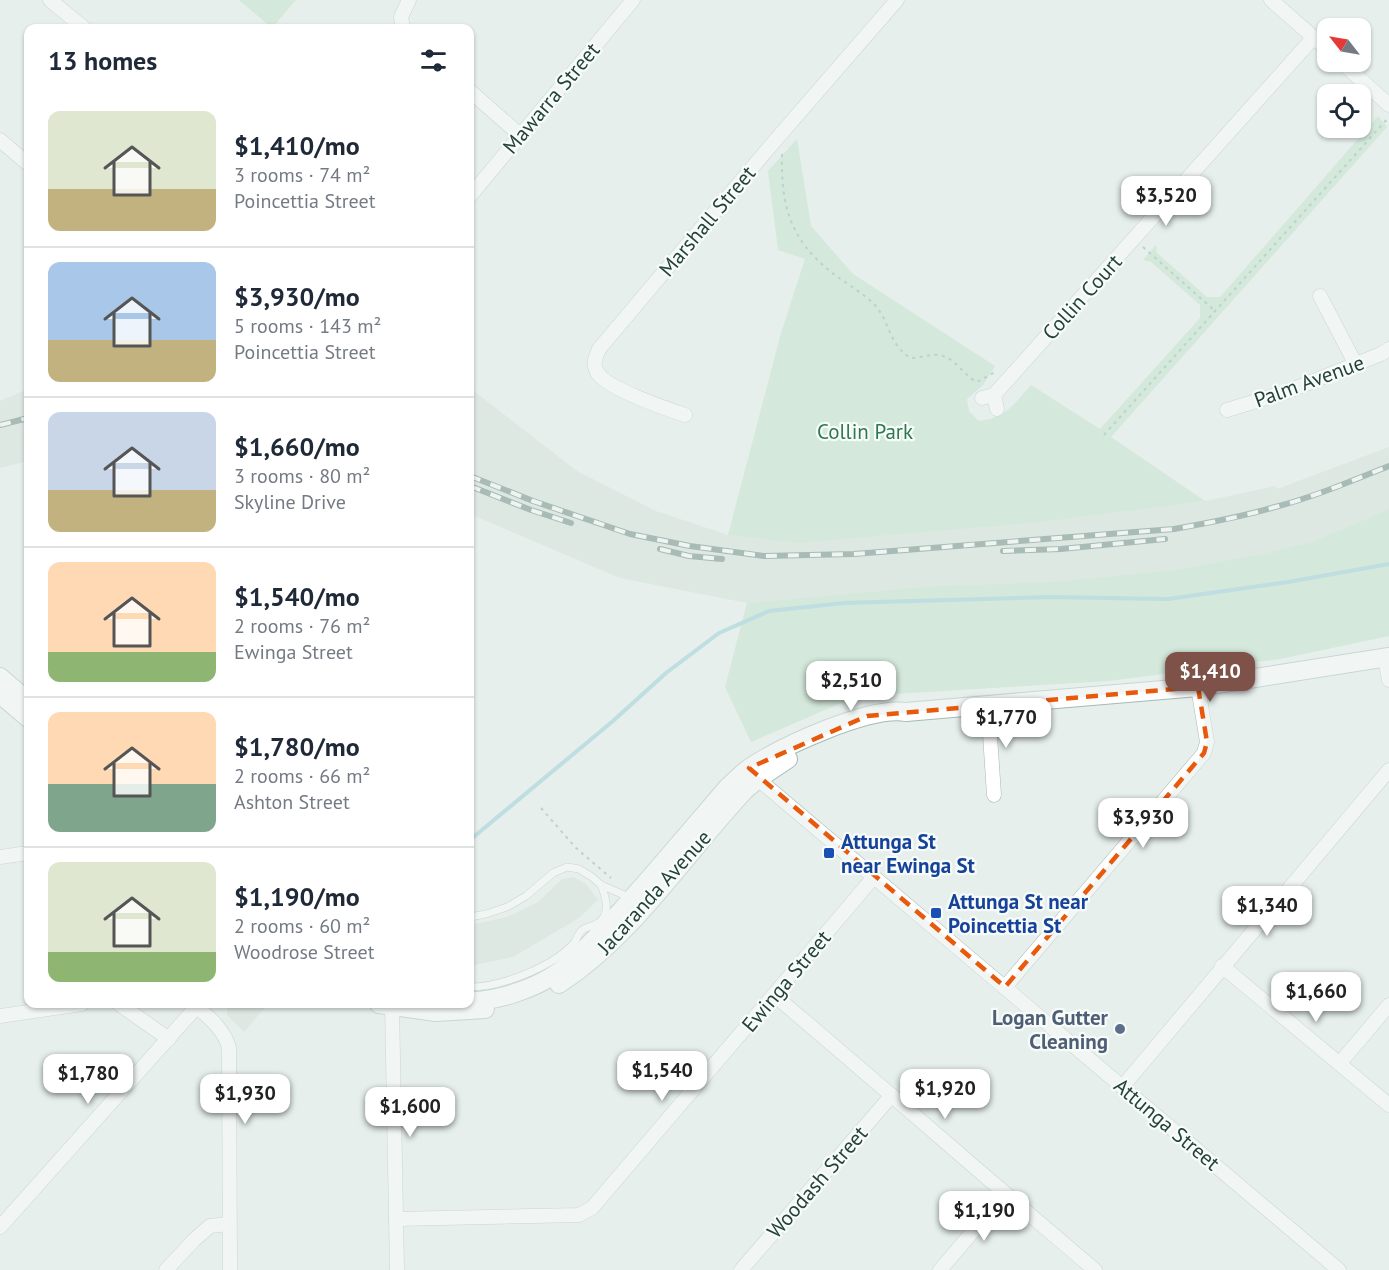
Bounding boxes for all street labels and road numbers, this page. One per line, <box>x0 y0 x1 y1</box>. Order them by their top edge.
street label: Mawarra Street <box>497 37 605 159</box>
street label: Marshall Street <box>653 160 761 282</box>
street label: Collin Court <box>1036 248 1128 346</box>
street label: Palm Avenue <box>1250 349 1368 413</box>
street label: Jacaranda Avenue <box>591 824 717 960</box>
street label: Ewinga Street <box>736 925 836 1037</box>
street label: Attunga Street <box>1109 1072 1225 1176</box>
street label: Woodash Street <box>761 1120 873 1244</box>

